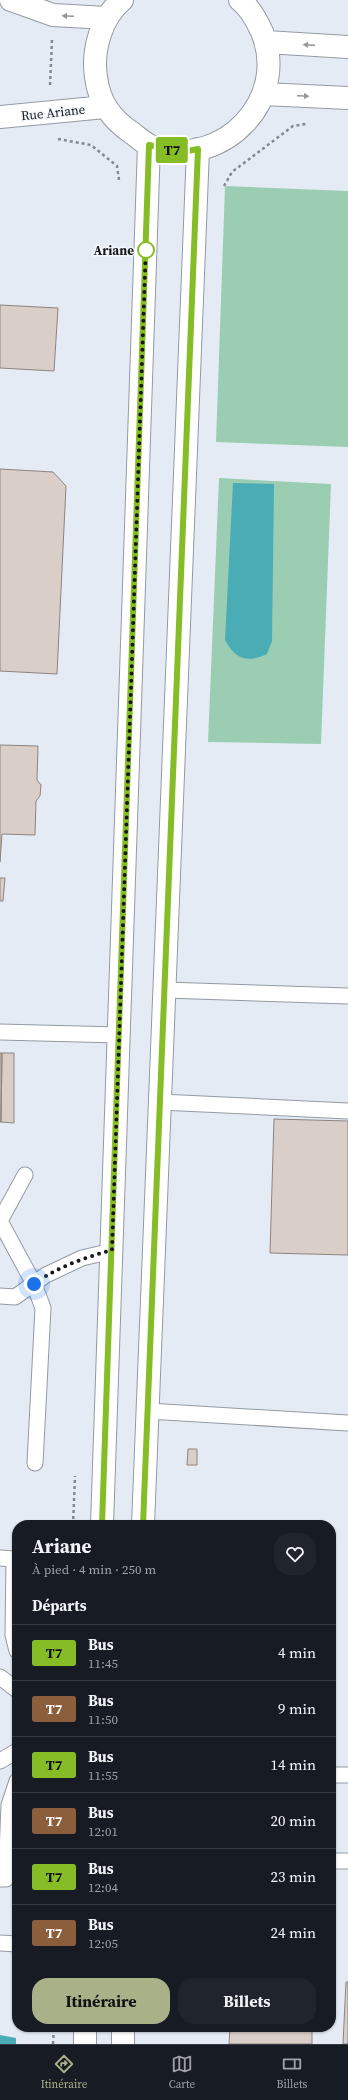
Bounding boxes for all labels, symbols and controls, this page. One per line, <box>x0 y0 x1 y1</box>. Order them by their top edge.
one-way arrow <box>62 12 74 19</box>
one-way arrow <box>303 41 315 48</box>
one-way arrow <box>297 92 309 99</box>
street label: Rue Ariane <box>20 101 86 124</box>
line badge: T7 <box>154 137 190 163</box>
text: T7 <box>164 140 180 160</box>
marker: Ariane <box>137 241 155 259</box>
place label: Ariane <box>93 242 134 259</box>
your location <box>24 1274 44 1294</box>
text: Ariane <box>32 1533 91 1559</box>
button: heart <box>274 1533 316 1575</box>
text: À pied · 4 min · 250 m <box>32 1561 156 1578</box>
text: Départs <box>32 1595 87 1616</box>
text: Bus <box>88 1634 114 1655</box>
text: 4 min <box>278 1642 316 1663</box>
text: T7 <box>46 1643 62 1663</box>
text: 11:45 <box>88 1655 118 1672</box>
text: Bus <box>88 1690 114 1711</box>
text: 9 min <box>278 1698 316 1719</box>
text: T7 <box>46 1699 62 1719</box>
text: 11:50 <box>88 1711 118 1728</box>
text: Bus <box>88 1746 114 1767</box>
text: 14 min <box>270 1754 316 1775</box>
text: T7 <box>46 1755 62 1775</box>
text: 11:55 <box>88 1767 118 1784</box>
text: Bus <box>88 1802 114 1823</box>
text: 20 min <box>270 1810 316 1831</box>
text: T7 <box>46 1811 62 1831</box>
text: 12:01 <box>88 1823 118 1840</box>
text: Bus <box>88 1858 114 1879</box>
text: 23 min <box>270 1866 316 1887</box>
text: T7 <box>46 1867 62 1887</box>
text: 12:04 <box>88 1879 118 1896</box>
text: Bus <box>88 1914 114 1935</box>
text: 24 min <box>270 1922 316 1943</box>
text: T7 <box>46 1923 62 1943</box>
text: 12:05 <box>88 1935 118 1952</box>
button: Itinéraire <box>32 1978 170 2024</box>
button: Billets <box>178 1978 316 2024</box>
tab: Itinéraire <box>41 2053 87 2092</box>
tab: Carte <box>169 2053 195 2092</box>
tab: Billets <box>277 2053 307 2092</box>

